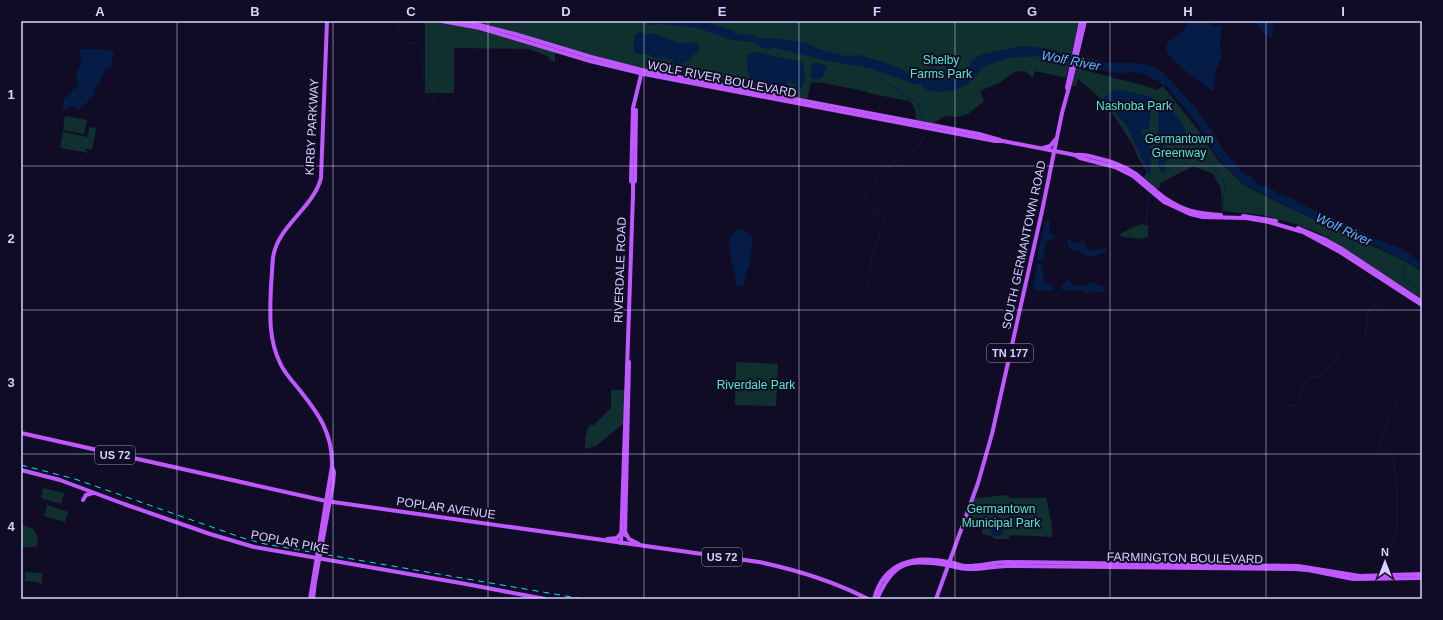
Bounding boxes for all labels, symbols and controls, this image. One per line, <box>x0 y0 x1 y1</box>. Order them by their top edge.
text: A <box>95 4 105 19</box>
text: B <box>250 4 260 19</box>
text: C <box>406 4 416 19</box>
text: D <box>561 4 571 19</box>
text: E <box>718 4 727 19</box>
text: F <box>873 4 881 19</box>
text: G <box>1027 4 1037 19</box>
text: H <box>1183 4 1193 19</box>
text: I <box>1341 4 1345 19</box>
water label: Wolf River <box>1040 47 1102 74</box>
park label: Shelby Farms Park <box>910 53 973 81</box>
street label: WOLF RIVER BOULEVARD <box>646 58 798 100</box>
street label: KIRBY PARKWAY <box>302 78 322 176</box>
text: 1 <box>7 87 15 102</box>
park label: Nashoba Park <box>1096 99 1173 113</box>
park label: Germantown Greenway <box>1145 132 1213 160</box>
street label: SOUTH GERMANTOWN ROAD <box>999 159 1049 331</box>
water label: Wolf River <box>1313 210 1375 249</box>
street label: RIVERDALE ROAD <box>611 216 629 323</box>
text: 2 <box>7 231 15 246</box>
road number: TN 177 <box>987 344 1033 362</box>
text: 3 <box>7 375 15 390</box>
park label: Riverdale Park <box>717 378 796 392</box>
road number: US 72 <box>95 446 135 464</box>
street label: POPLAR AVENUE <box>396 494 496 522</box>
park label: Germantown Municipal Park <box>962 502 1041 530</box>
text: 4 <box>7 519 15 534</box>
street label: POPLAR PIKE <box>250 528 330 556</box>
north arrow <box>1365 542 1405 582</box>
text: N <box>1381 546 1389 558</box>
road number: US 72 <box>702 548 742 566</box>
street label: FARMINGTON BOULEVARD <box>1107 550 1264 566</box>

